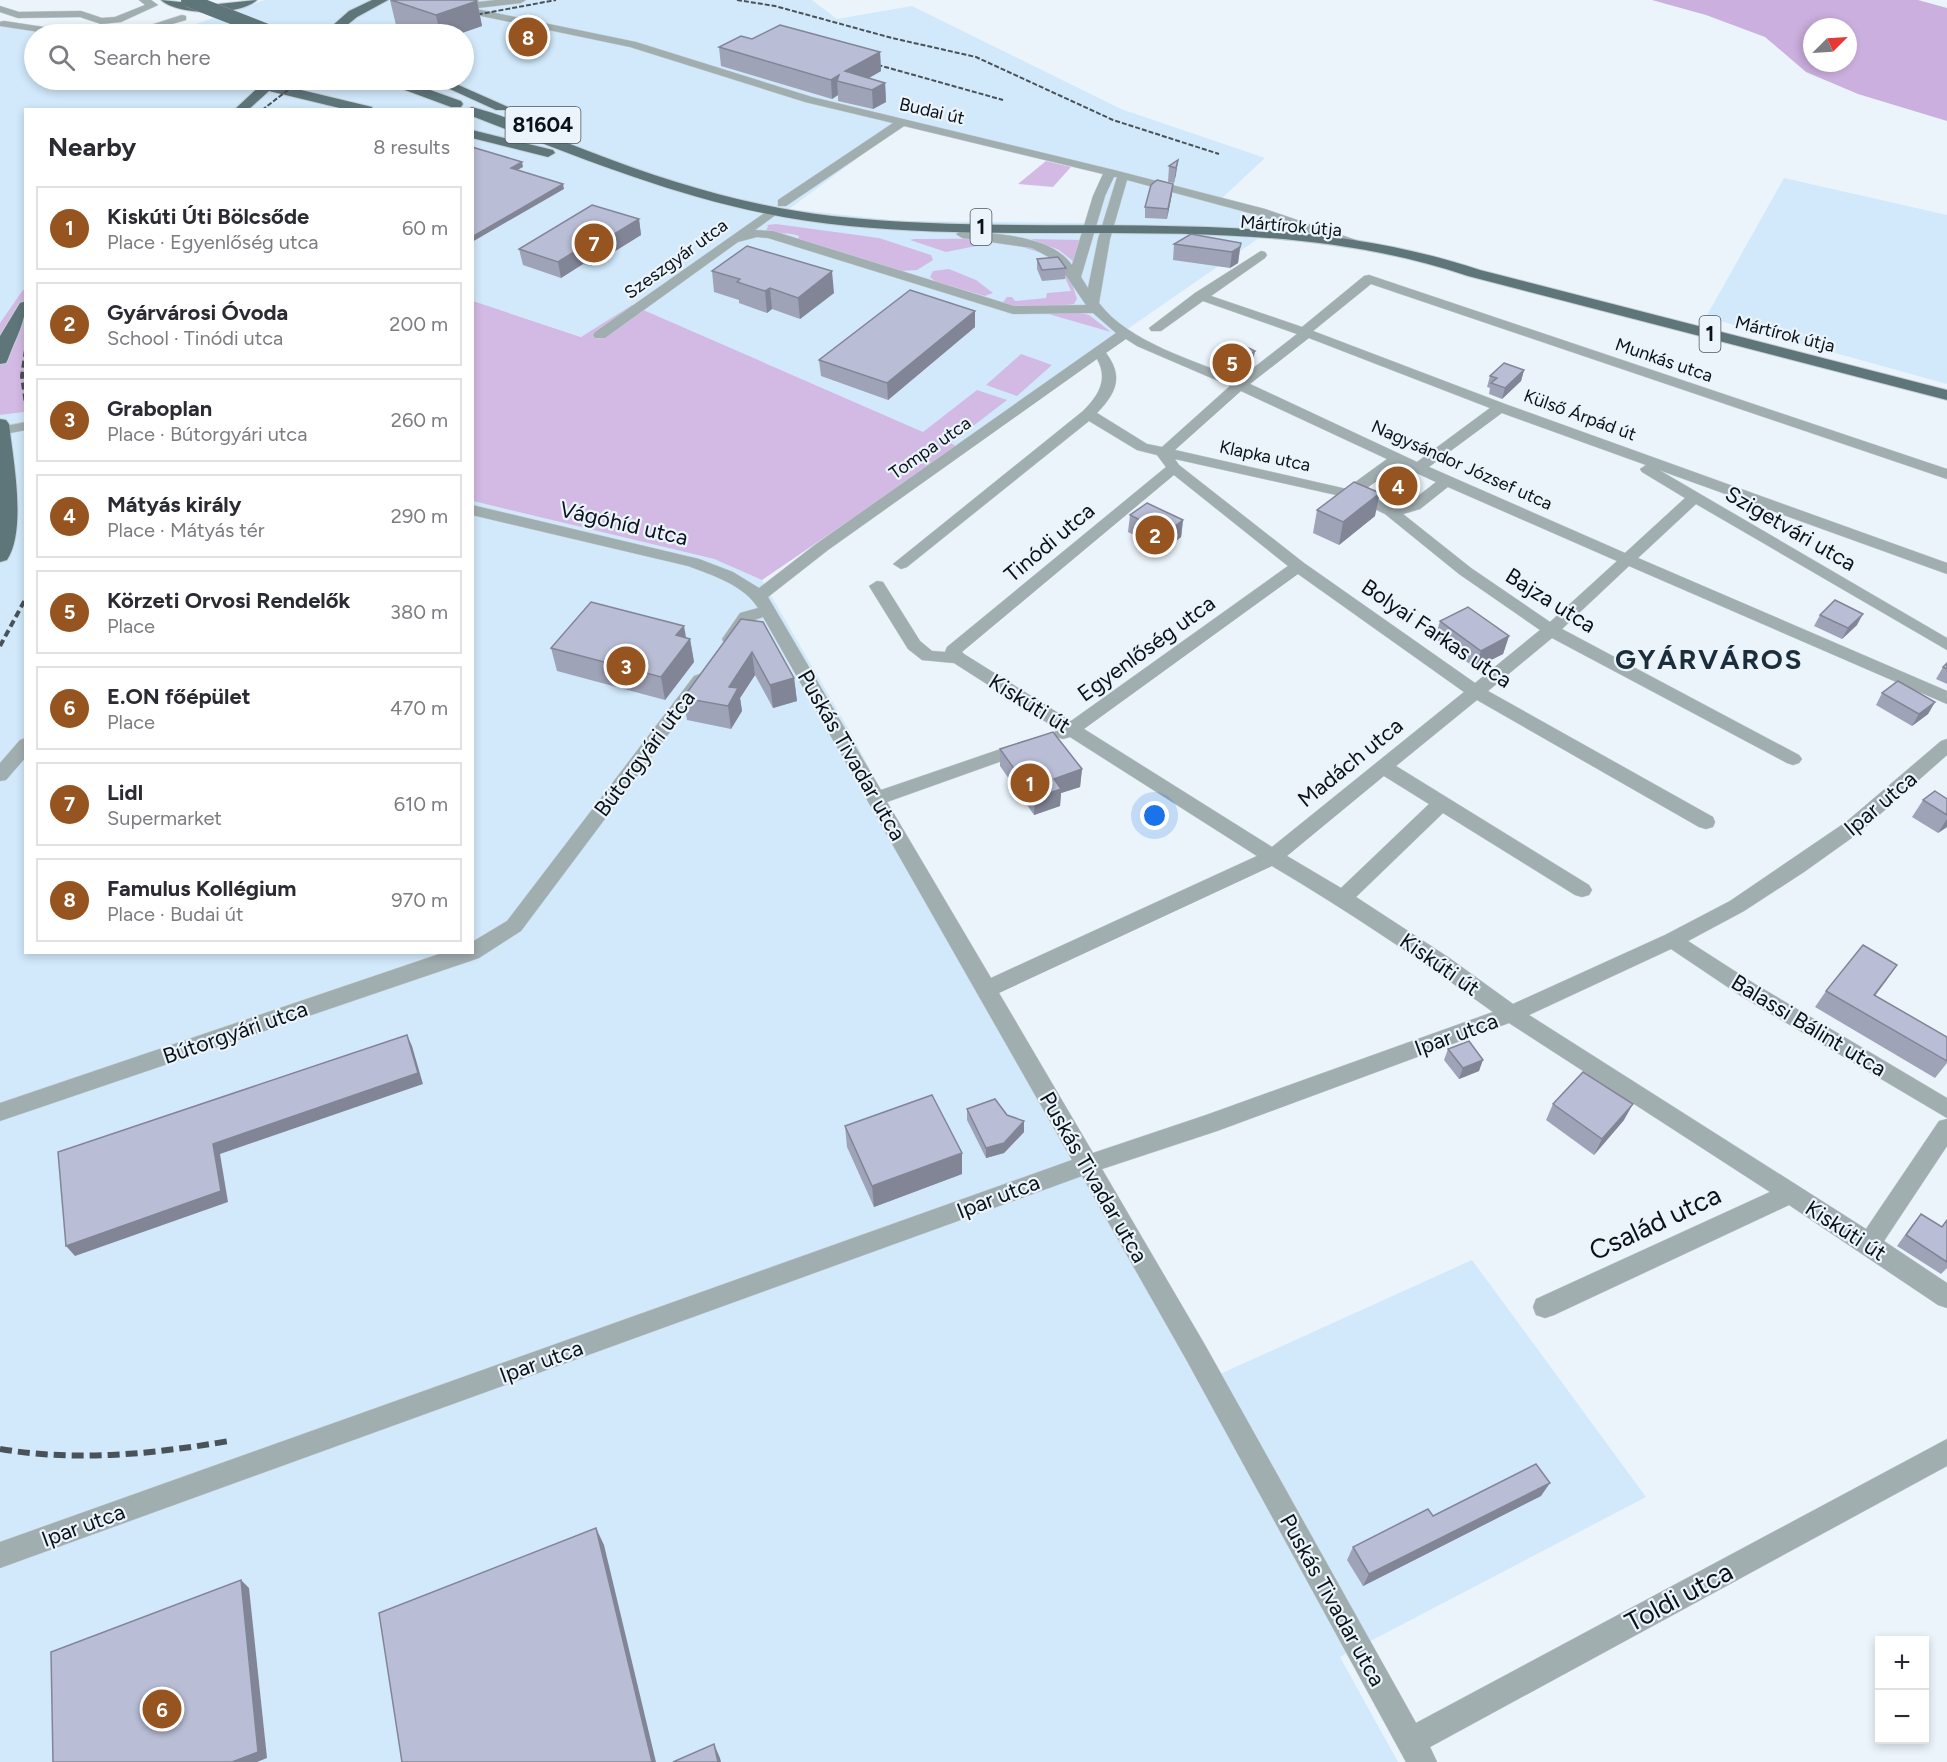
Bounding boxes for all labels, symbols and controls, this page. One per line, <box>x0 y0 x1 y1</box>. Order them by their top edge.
pin: 8 <box>508 15 548 60</box>
north arrow <box>1803 18 1857 72</box>
search box <box>24 24 474 90</box>
icon: search <box>45 41 78 74</box>
text: Search here <box>93 44 211 71</box>
street label: Budai út <box>897 93 967 129</box>
road number: 81604 <box>506 107 580 143</box>
text: Nearby <box>48 131 136 163</box>
text: 8 results <box>373 135 450 159</box>
text: Kiskúti Úti Bölcsőde <box>107 203 309 230</box>
road number: 1 <box>970 209 992 245</box>
street label: Mártírok útja <box>1239 211 1343 241</box>
street label: Szeszgyár utca <box>620 214 732 304</box>
text: 1 <box>65 216 74 240</box>
text: 60 m <box>402 216 448 240</box>
pin: 7 <box>574 220 614 266</box>
text: Place · Egyenlőség utca <box>107 230 318 254</box>
text: Gyárvárosi Óvoda <box>107 299 288 326</box>
street label: Mártírok útja <box>1733 311 1837 357</box>
text: 2 <box>64 312 75 336</box>
text: 200 m <box>389 312 448 336</box>
road number: 1 <box>1700 316 1720 352</box>
text: School · Tinódi utca <box>107 326 283 350</box>
street label: Munkás utca <box>1612 333 1716 387</box>
pin: 5 <box>1212 340 1252 386</box>
street label: Külső Árpád út <box>1521 384 1639 446</box>
text: Graboplan <box>107 395 212 422</box>
text: 3 <box>64 408 75 432</box>
text: 260 m <box>391 408 448 432</box>
street label: Tompa utca <box>885 412 975 484</box>
street label: Nagysándor József utca <box>1368 415 1556 515</box>
text: Place · Bútorgyári utca <box>107 422 307 446</box>
street label: Klapka utca <box>1217 436 1313 476</box>
pin: 4 <box>1378 464 1418 508</box>
street label: Szigetvári utca <box>1720 480 1861 577</box>
text: Mátyás király <box>107 491 241 518</box>
street label: Vágóhíd utca <box>557 496 691 551</box>
street label: Tinódi utca <box>999 497 1100 588</box>
text: 4 <box>63 504 76 528</box>
text: 290 m <box>391 504 448 528</box>
pin: 2 <box>1136 512 1174 558</box>
text: Place · Mátyás tér <box>107 518 264 542</box>
street label: Bajza utca <box>1500 562 1601 639</box>
street label: Bolyai Farkas utca <box>1356 573 1517 694</box>
text: Körzeti Orvosi Rendelők <box>107 587 350 614</box>
street label: Egyenlőség utca <box>1072 589 1220 707</box>
text: 5 <box>64 600 75 624</box>
text: 380 m <box>390 600 448 624</box>
text: Place <box>107 614 155 638</box>
district label: GYÁRVÁROS <box>1615 642 1803 676</box>
pin: 3 <box>606 644 646 688</box>
street label: Puskás Tivadar utca <box>792 665 911 845</box>
street label: Kiskúti út <box>984 668 1076 739</box>
text: E.ON főépület <box>107 683 251 710</box>
street label: Bútorgyári utca <box>588 685 701 822</box>
text: 6 <box>64 696 75 720</box>
text: 470 m <box>390 696 448 720</box>
text: Place <box>107 710 155 734</box>
street label: Madách utca <box>1292 712 1408 813</box>
pin: 1 <box>1010 760 1050 806</box>
street label: Ipar utca <box>1838 765 1922 842</box>
text: Lidl <box>107 779 143 806</box>
text: 7 <box>64 792 75 816</box>
text: 610 m <box>394 792 448 816</box>
your location <box>1140 801 1169 830</box>
text: Supermarket <box>107 806 222 830</box>
text: Famulus Kollégium <box>107 875 296 902</box>
text: 8 <box>63 888 76 912</box>
text: 970 m <box>391 888 448 912</box>
text: Place · Budai út <box>107 902 243 926</box>
street label: Kiskúti út <box>1395 927 1485 1002</box>
street label: Balassi Bálint utca <box>1726 969 1891 1082</box>
street label: Bútorgyári utca <box>159 995 311 1070</box>
street label: Ipar utca <box>1411 1007 1502 1062</box>
street label: Puskás Tivadar utca <box>1034 1087 1153 1267</box>
street label: Ipar utca <box>953 1168 1043 1225</box>
street label: Család utca <box>1584 1178 1726 1267</box>
street label: Kiskúti út <box>1800 1194 1891 1267</box>
street label: Ipar utca <box>496 1334 587 1389</box>
street label: Ipar utca <box>38 1498 129 1553</box>
street label: Puskás Tivadar utca <box>1274 1509 1391 1691</box>
street label: Toldi utca <box>1619 1554 1738 1639</box>
map controls <box>1875 1636 1929 1744</box>
button: + <box>1875 1636 1929 1690</box>
pin: 6 <box>142 1686 182 1732</box>
button: − <box>1875 1690 1929 1744</box>

